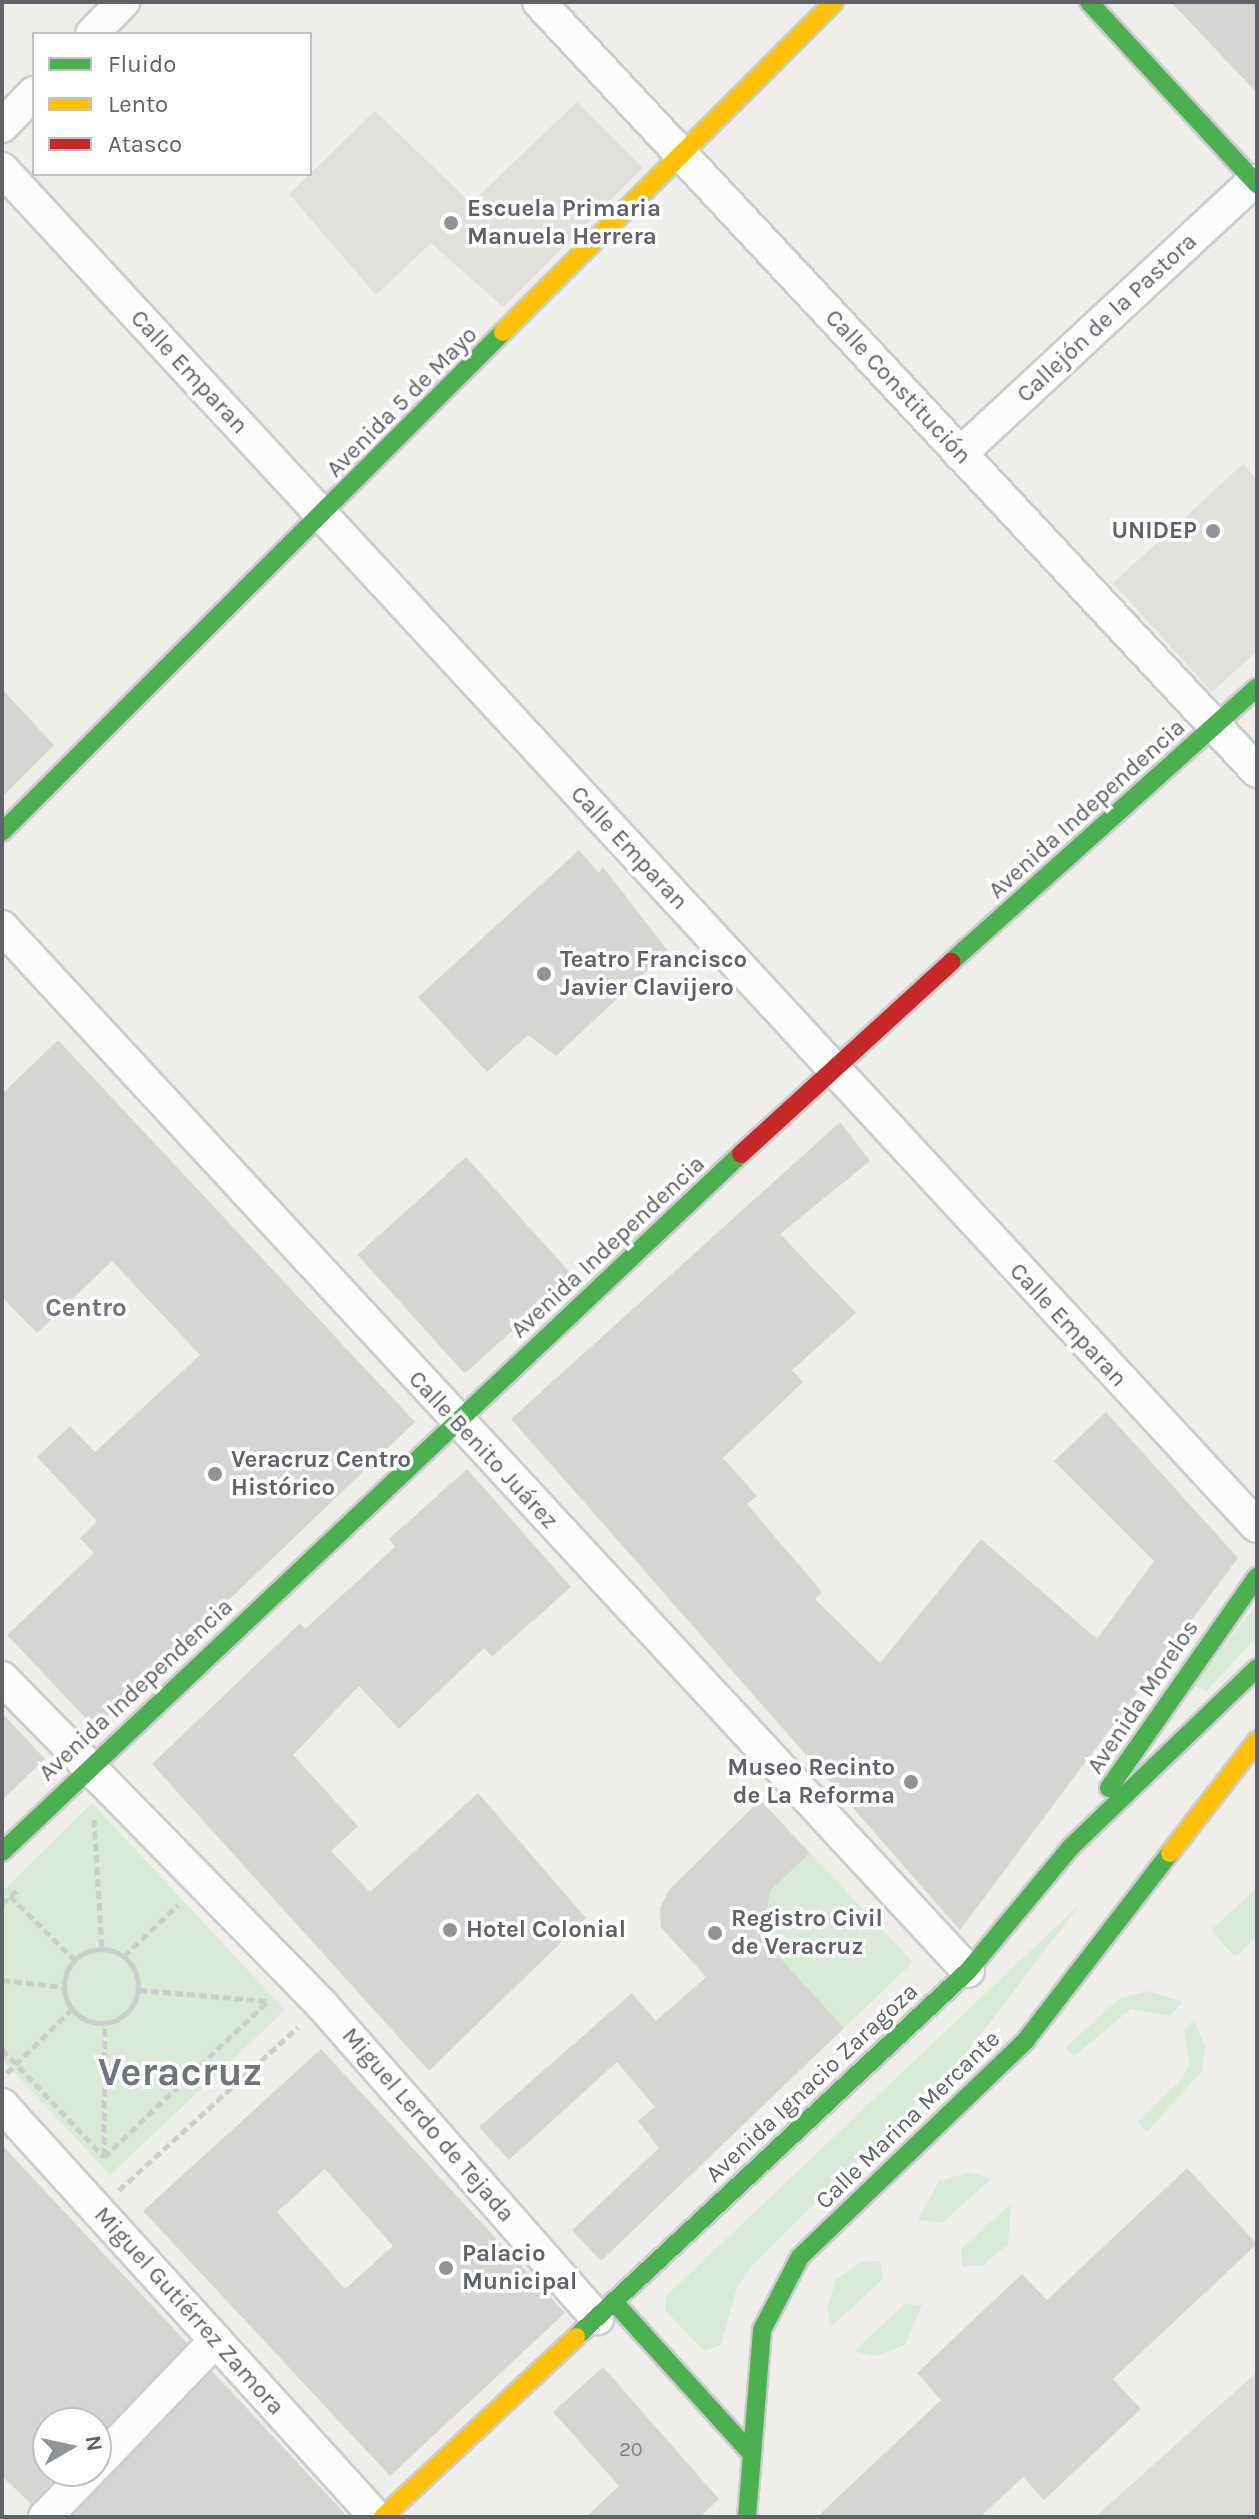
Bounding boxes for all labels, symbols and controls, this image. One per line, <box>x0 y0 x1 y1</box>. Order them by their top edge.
legend <box>32 32 312 176</box>
text: Fluido <box>108 50 176 78</box>
text: Lento <box>108 90 168 118</box>
text: Atasco <box>108 130 182 158</box>
place label: Escuela Primaria Manuela Herrera <box>467 195 661 251</box>
marker: Escuela Primaria Manuela Herrera <box>442 214 460 232</box>
street label: Callejón de la Pastora <box>1011 227 1203 409</box>
street label: Calle Emparan <box>124 304 254 440</box>
street label: Calle Constitución <box>819 304 977 470</box>
street label: Avenida 5 de Mayo <box>320 320 484 484</box>
place label: UNIDEP <box>1111 517 1197 545</box>
marker: UNIDEP <box>1204 522 1222 540</box>
street label: Avenida Independencia <box>983 713 1191 905</box>
street label: Calle Emparan <box>564 780 694 916</box>
place label: Teatro Francisco Javier Clavijero <box>560 946 747 1002</box>
marker: Teatro Francisco Javier Clavijero <box>535 965 553 983</box>
street label: Avenida Independencia <box>505 1150 711 1344</box>
street label: Calle Emparan <box>1003 1257 1133 1393</box>
district label: Centro <box>45 1292 127 1324</box>
street label: Calle Benito Juárez <box>402 1365 564 1535</box>
place label: Veracruz Centro Histórico <box>231 1446 411 1502</box>
marker: Veracruz Centro Histórico <box>206 1465 224 1483</box>
street label: Avenida Independencia <box>33 1593 239 1787</box>
street label: Avenida Morelos <box>1081 1615 1205 1779</box>
place label: Museo Recinto de La Reforma <box>727 1754 895 1810</box>
marker: Museo Recinto de La Reforma <box>902 1773 920 1791</box>
place label: Registro Civil de Veracruz <box>731 1905 883 1961</box>
place label: Hotel Colonial <box>466 1916 626 1944</box>
marker: Hotel Colonial <box>441 1921 459 1939</box>
marker: Registro Civil de Veracruz <box>706 1924 724 1942</box>
street label: Avenida Ignacio Zaragoza <box>700 1977 924 2189</box>
street label: Miguel Lerdo de Tejada <box>336 2022 520 2228</box>
street label: Calle Marina Mercante <box>810 2025 1006 2215</box>
district label: Veracruz <box>98 2048 262 2096</box>
street label: Miguel Gutiérrez Zamora <box>88 2201 290 2421</box>
place label: Palacio Municipal <box>462 2240 577 2296</box>
marker: Palacio Municipal <box>437 2259 455 2277</box>
north arrow <box>32 2407 112 2487</box>
text: N <box>80 2434 108 2453</box>
house number: 20 <box>619 2437 643 2461</box>

